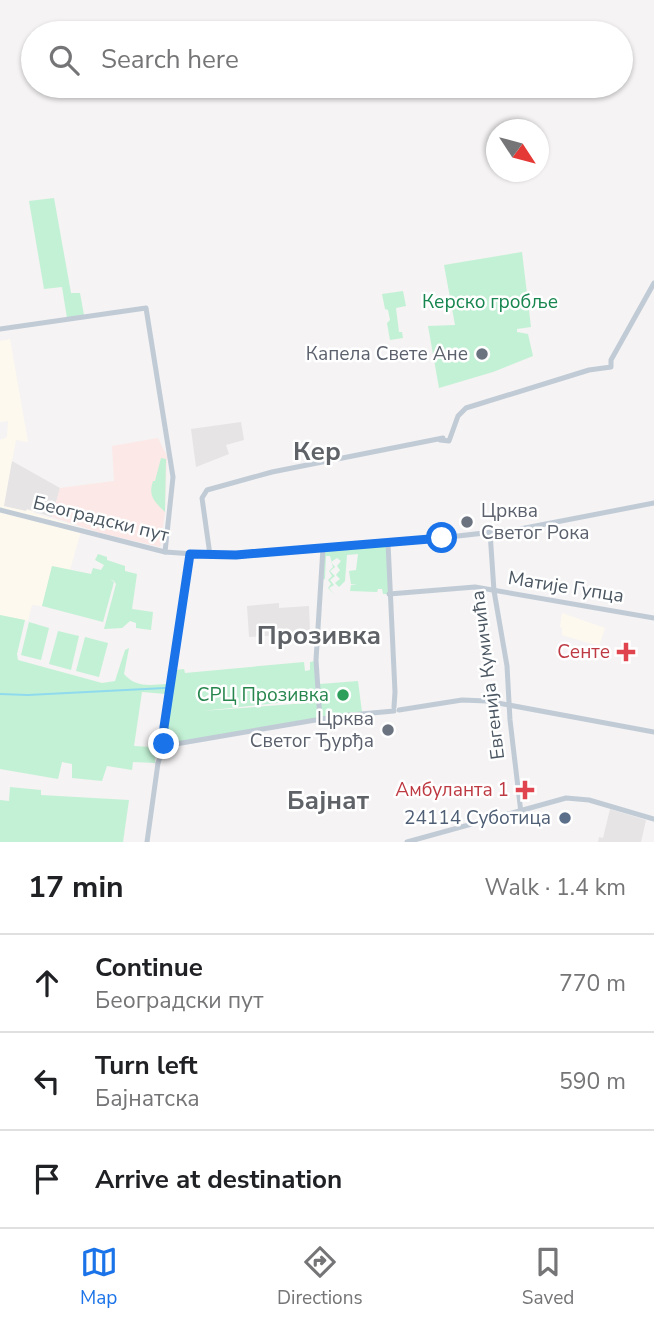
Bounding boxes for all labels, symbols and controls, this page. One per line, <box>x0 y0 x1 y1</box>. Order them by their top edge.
search box <box>21 21 633 98</box>
icon: search <box>45 41 83 79</box>
text: Search here <box>101 42 239 77</box>
north arrow <box>486 119 549 182</box>
park label: Керско гробље <box>422 289 558 315</box>
place label: Капела Свете Ане <box>306 341 468 367</box>
marker: Капела Свете Ане <box>474 346 490 362</box>
district label: Кер <box>293 434 341 469</box>
street label: Београдски пут <box>30 490 172 549</box>
place label: Црква Светог Рока <box>481 498 590 546</box>
marker: Црква Светог Рока <box>459 514 475 530</box>
route start <box>426 522 457 553</box>
street label: Матије Гупца <box>506 565 626 609</box>
street label: Евгенија Кумичића <box>465 589 511 761</box>
district label: Прозивка <box>257 618 381 653</box>
place label: Сенте <box>557 639 610 665</box>
marker: Сенте <box>616 642 636 662</box>
place label: СРЦ Прозивка <box>197 682 329 708</box>
marker: СРЦ Прозивка <box>335 687 351 703</box>
place label: Црква Светог Ђурђа <box>250 706 374 754</box>
marker: Црква Светог Ђурђа <box>380 722 396 738</box>
route end <box>148 728 179 759</box>
place label: Амбуланта 1 <box>395 777 509 803</box>
marker: Амбуланта 1 <box>515 780 535 800</box>
district label: Бајнат <box>287 783 370 818</box>
place label: 24114 Суботица <box>404 805 551 831</box>
marker: 24114 Суботица <box>557 810 573 826</box>
text: 17 min <box>28 867 124 908</box>
text: Walk · 1.4 km <box>484 872 626 903</box>
text: Continue <box>95 950 203 985</box>
icon: ahead <box>28 964 66 1002</box>
text: 770 m <box>559 968 626 999</box>
text: Београдски пут <box>95 985 263 1016</box>
text: Turn left <box>95 1048 198 1083</box>
icon: left <box>28 1062 66 1100</box>
text: 590 m <box>559 1066 626 1097</box>
text: Бајнатска <box>95 1083 200 1114</box>
icon: arrive <box>28 1160 66 1198</box>
text: Arrive at destination <box>95 1162 342 1197</box>
tab: Map <box>80 1243 118 1311</box>
tab: Directions <box>277 1243 363 1311</box>
tab: Saved <box>522 1243 574 1311</box>

